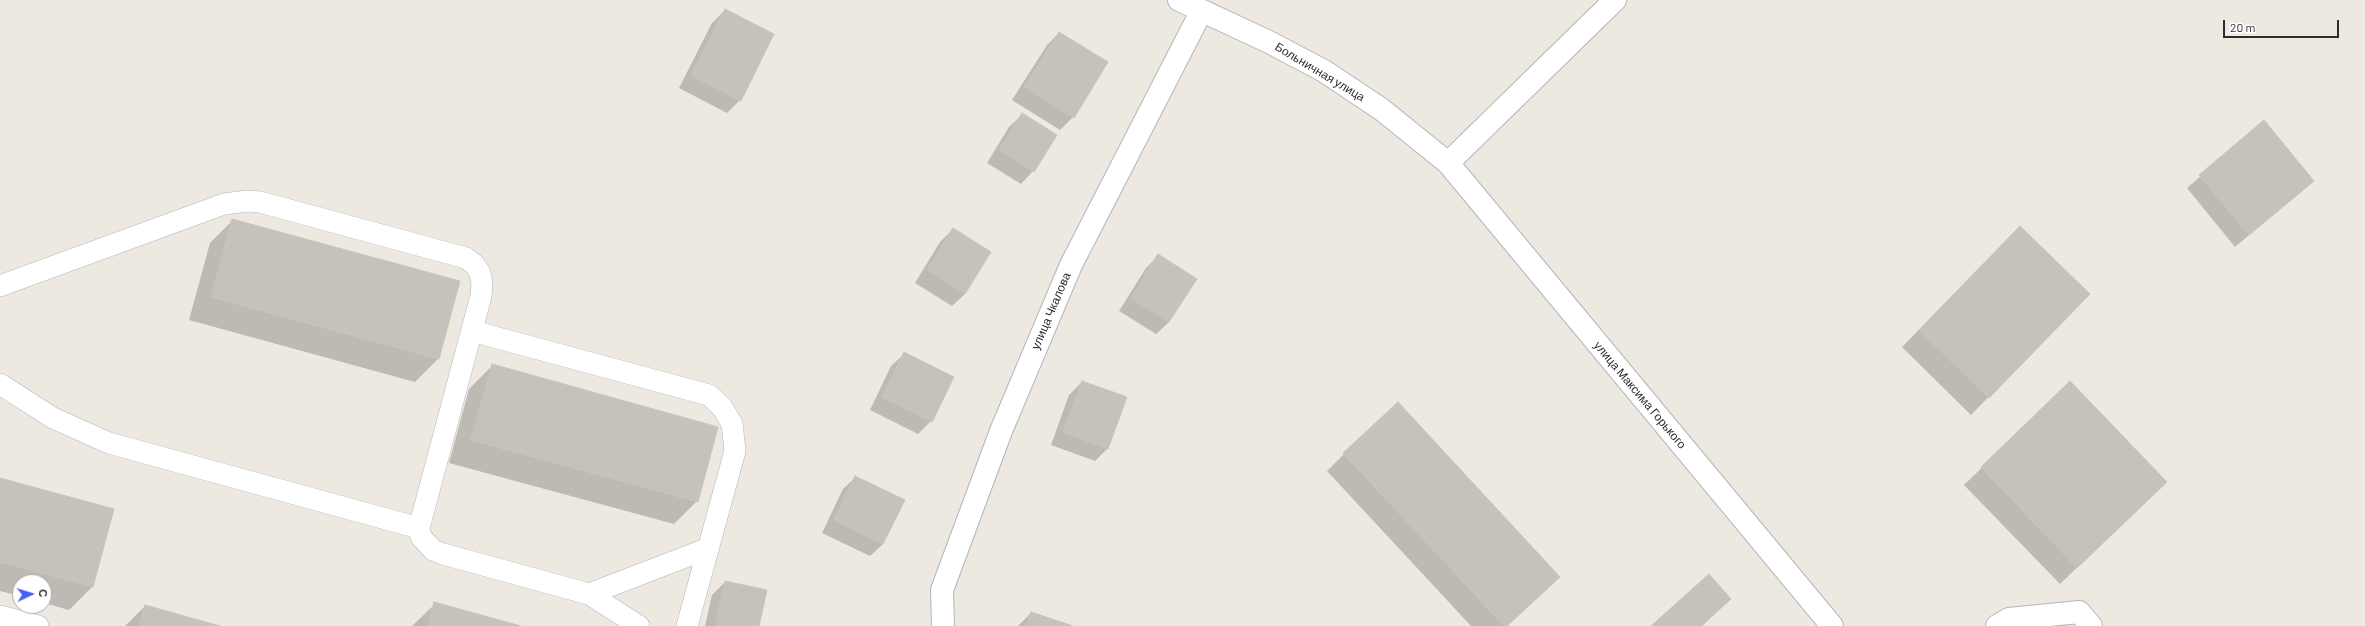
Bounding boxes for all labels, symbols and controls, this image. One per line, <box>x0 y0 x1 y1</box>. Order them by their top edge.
scale bar <box>2225 12 2341 38</box>
text: 20 m <box>2230 20 2256 34</box>
street label: Больничная улица <box>1272 39 1368 105</box>
street label: улица Чкалова <box>1028 270 1074 352</box>
street label: улица Максима Горького <box>1591 338 1689 452</box>
north arrow <box>12 574 52 614</box>
text: С <box>37 589 50 598</box>

